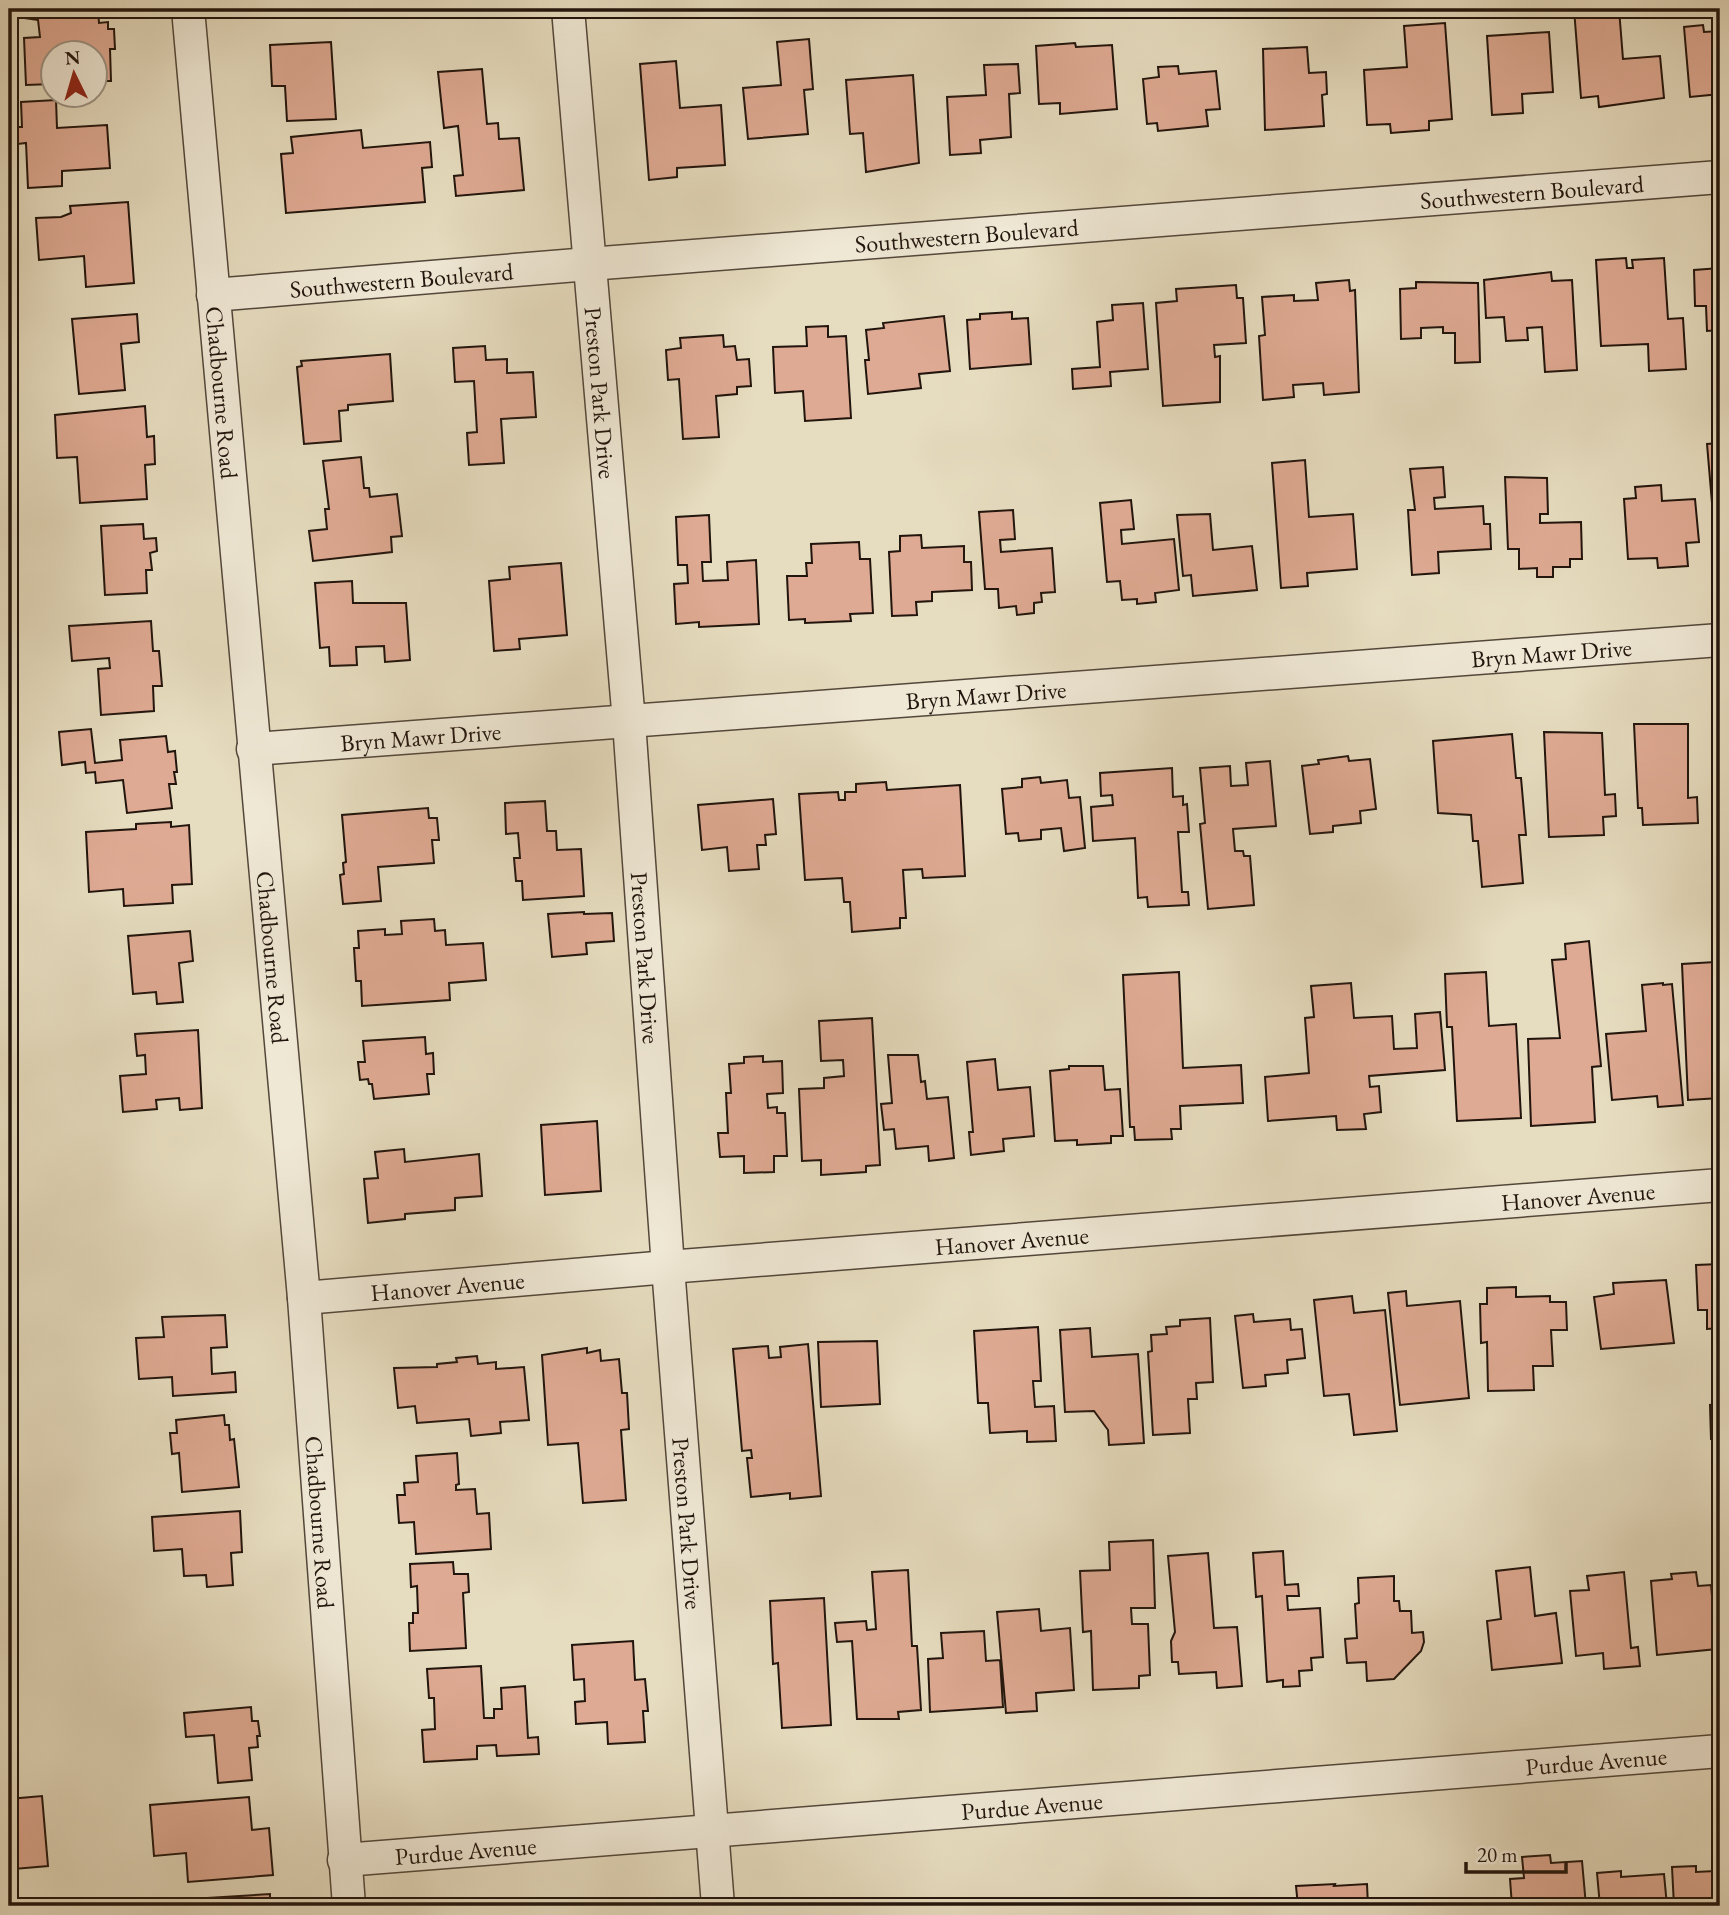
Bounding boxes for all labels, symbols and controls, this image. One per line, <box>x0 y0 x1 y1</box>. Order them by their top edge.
north arrow <box>38 38 108 108</box>
text: N <box>64 44 82 71</box>
street label: Southwestern Boulevard <box>1419 167 1646 216</box>
street label: Southwestern Boulevard <box>854 211 1080 259</box>
street label: Southwestern Boulevard <box>288 255 515 304</box>
street label: Chadbourne Road <box>199 305 246 481</box>
street label: Preston Park Drive <box>578 305 624 480</box>
street label: Bryn Mawr Drive <box>1470 631 1633 674</box>
street label: Bryn Mawr Drive <box>905 673 1067 716</box>
street label: Bryn Mawr Drive <box>339 715 502 758</box>
street label: Chadbourne Road <box>250 870 297 1046</box>
street label: Preston Park Drive <box>624 871 667 1045</box>
street label: Hanover Avenue <box>1500 1175 1656 1218</box>
street label: Hanover Avenue <box>933 1219 1090 1262</box>
street label: Hanover Avenue <box>369 1264 526 1308</box>
street label: Chadbourne Road <box>299 1435 343 1611</box>
street label: Preston Park Drive <box>666 1436 710 1610</box>
street label: Purdue Avenue <box>1524 1740 1668 1782</box>
street label: Purdue Avenue <box>960 1784 1104 1827</box>
street label: Purdue Avenue <box>394 1829 538 1871</box>
scale bar <box>1466 1831 1566 1875</box>
text: 20 m <box>1477 1841 1518 1868</box>

